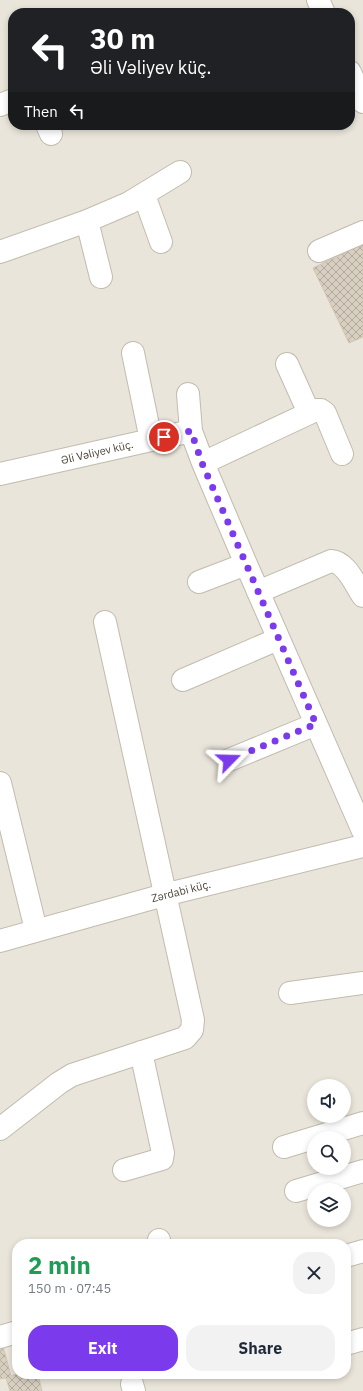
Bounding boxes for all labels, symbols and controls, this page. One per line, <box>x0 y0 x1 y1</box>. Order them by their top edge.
text: 30 m <box>90 20 155 57</box>
icon: left <box>24 24 76 76</box>
text: Əli Vəliyev küç. <box>90 56 211 79</box>
icon: left <box>66 100 88 122</box>
text: Then <box>24 102 58 121</box>
pin <box>147 420 181 454</box>
icon: arrive <box>153 426 175 448</box>
street label: Əli Vəliyev küç. <box>59 437 135 467</box>
position arrow <box>208 739 250 781</box>
street label: Zərdabi küç. <box>150 877 212 905</box>
map controls <box>307 1079 351 1227</box>
button: sound <box>307 1079 351 1123</box>
button: search <box>307 1131 351 1175</box>
button: layers <box>307 1183 351 1227</box>
text: 2 min <box>28 1249 91 1281</box>
button: close <box>293 1252 335 1294</box>
text: 150 m · 07:45 <box>28 1280 111 1297</box>
button: Exit <box>28 1325 178 1371</box>
button: Share <box>186 1325 335 1371</box>

